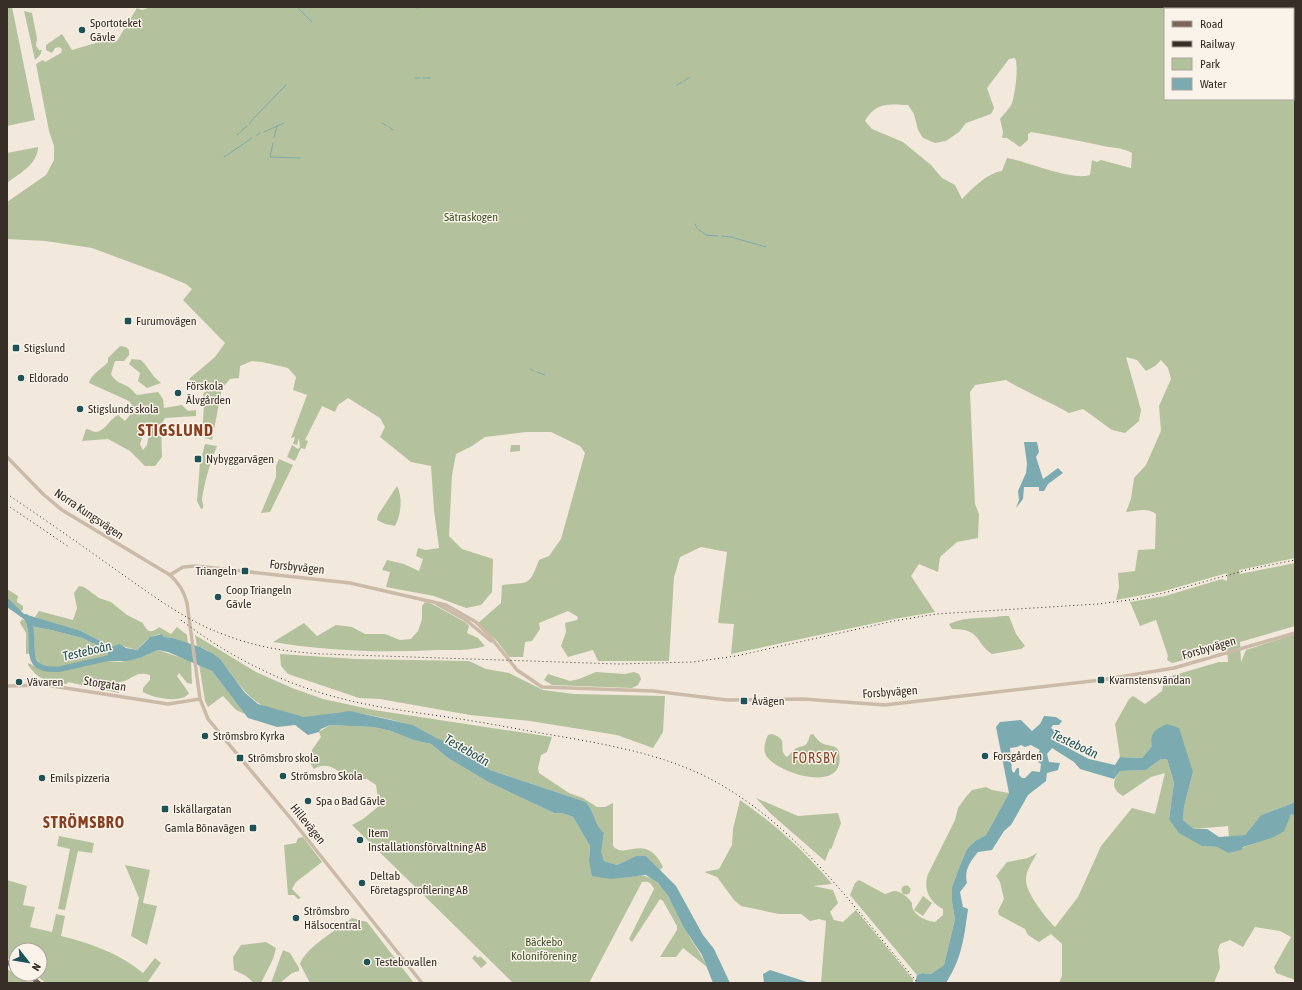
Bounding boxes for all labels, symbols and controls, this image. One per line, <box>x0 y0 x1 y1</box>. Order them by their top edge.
legend <box>1164 8 1294 100</box>
place label: Sportoteket Gävle <box>90 16 142 44</box>
text: Road <box>1200 17 1223 31</box>
marker: Sportoteket Gävle <box>77 25 87 35</box>
text: Railway <box>1200 37 1235 51</box>
text: Park <box>1200 57 1221 71</box>
text: Water <box>1200 77 1227 91</box>
park label: Sätraskogen <box>444 210 498 224</box>
place label: Furumovägen <box>136 314 197 328</box>
marker: Furumovägen <box>123 316 133 326</box>
place label: Stigslund <box>24 341 65 355</box>
marker: Stigslund <box>11 343 21 353</box>
place label: Eldorado <box>29 371 69 385</box>
marker: Eldorado <box>16 373 26 383</box>
place label: Förskola Älvgården <box>186 379 231 407</box>
marker: Förskola Älvgården <box>173 388 183 398</box>
place label: Stigslunds skola <box>88 402 159 416</box>
marker: Stigslunds skola <box>75 404 85 414</box>
district label: STIGSLUND <box>138 421 214 439</box>
place label: Nybyggarvägen <box>206 452 274 466</box>
marker: Nybyggarvägen <box>193 454 203 464</box>
street label: Norra Kungsvägen <box>52 486 126 542</box>
street label: Forsbyvägen <box>269 557 325 577</box>
place label: Triangeln <box>195 564 237 578</box>
marker: Triangeln <box>240 566 250 576</box>
place label: Coop Triangeln Gävle <box>226 583 292 611</box>
marker: Coop Triangeln Gävle <box>213 592 223 602</box>
street label: Forsbyvägen <box>1181 634 1237 662</box>
water label: Testeboån <box>61 638 114 664</box>
place label: Kvarnstensvändan <box>1109 673 1191 687</box>
street label: Storgatan <box>83 674 127 694</box>
place label: Vävaren <box>27 675 63 689</box>
marker: Kvarnstensvändan <box>1096 675 1106 685</box>
marker: Vävaren <box>14 677 24 687</box>
street label: Forsbyvägen <box>862 683 918 701</box>
place label: Åvägen <box>752 694 784 708</box>
marker: Åvägen <box>739 696 749 706</box>
water label: Testeboån <box>1049 727 1101 762</box>
place label: Strömsbro Kyrka <box>213 729 285 743</box>
marker: Strömsbro Kyrka <box>200 731 210 741</box>
water label: Testeboån <box>442 731 493 769</box>
place label: Forsgården <box>993 749 1042 763</box>
district label: FORSBY <box>792 750 838 766</box>
place label: Strömsbro skola <box>248 751 319 765</box>
marker: Forsgården <box>980 751 990 761</box>
marker: Strömsbro skola <box>235 753 245 763</box>
place label: Strömsbro Skola <box>291 769 363 783</box>
place label: Emils pizzeria <box>50 771 110 785</box>
marker: Strömsbro Skola <box>278 771 288 781</box>
marker: Emils pizzeria <box>37 773 47 783</box>
place label: Spa o Bad Gävle <box>316 794 385 808</box>
marker: Spa o Bad Gävle <box>303 796 313 806</box>
street label: Hillevägen <box>287 801 329 847</box>
place label: Iskällargatan <box>173 802 232 816</box>
marker: Iskällargatan <box>160 804 170 814</box>
district label: STRÖMSBRO <box>43 813 125 831</box>
place label: Gamla Bönavägen <box>165 821 245 835</box>
marker: Gamla Bönavägen <box>248 823 258 833</box>
place label: Item Installationsförvaltning AB <box>368 826 487 854</box>
marker: Item Installationsförvaltning AB <box>355 835 365 845</box>
place label: Deltab Företagsprofilering AB <box>370 869 468 897</box>
marker: Deltab Företagsprofilering AB <box>357 878 367 888</box>
place label: Strömsbro Hälsocentral <box>304 904 362 932</box>
marker: Strömsbro Hälsocentral <box>291 913 301 923</box>
park label: Bäckebo Koloniförening <box>511 935 578 963</box>
north arrow <box>8 942 48 982</box>
place label: Testebovallen <box>375 955 437 969</box>
marker: Testebovallen <box>362 957 372 967</box>
text: N <box>30 961 43 973</box>

